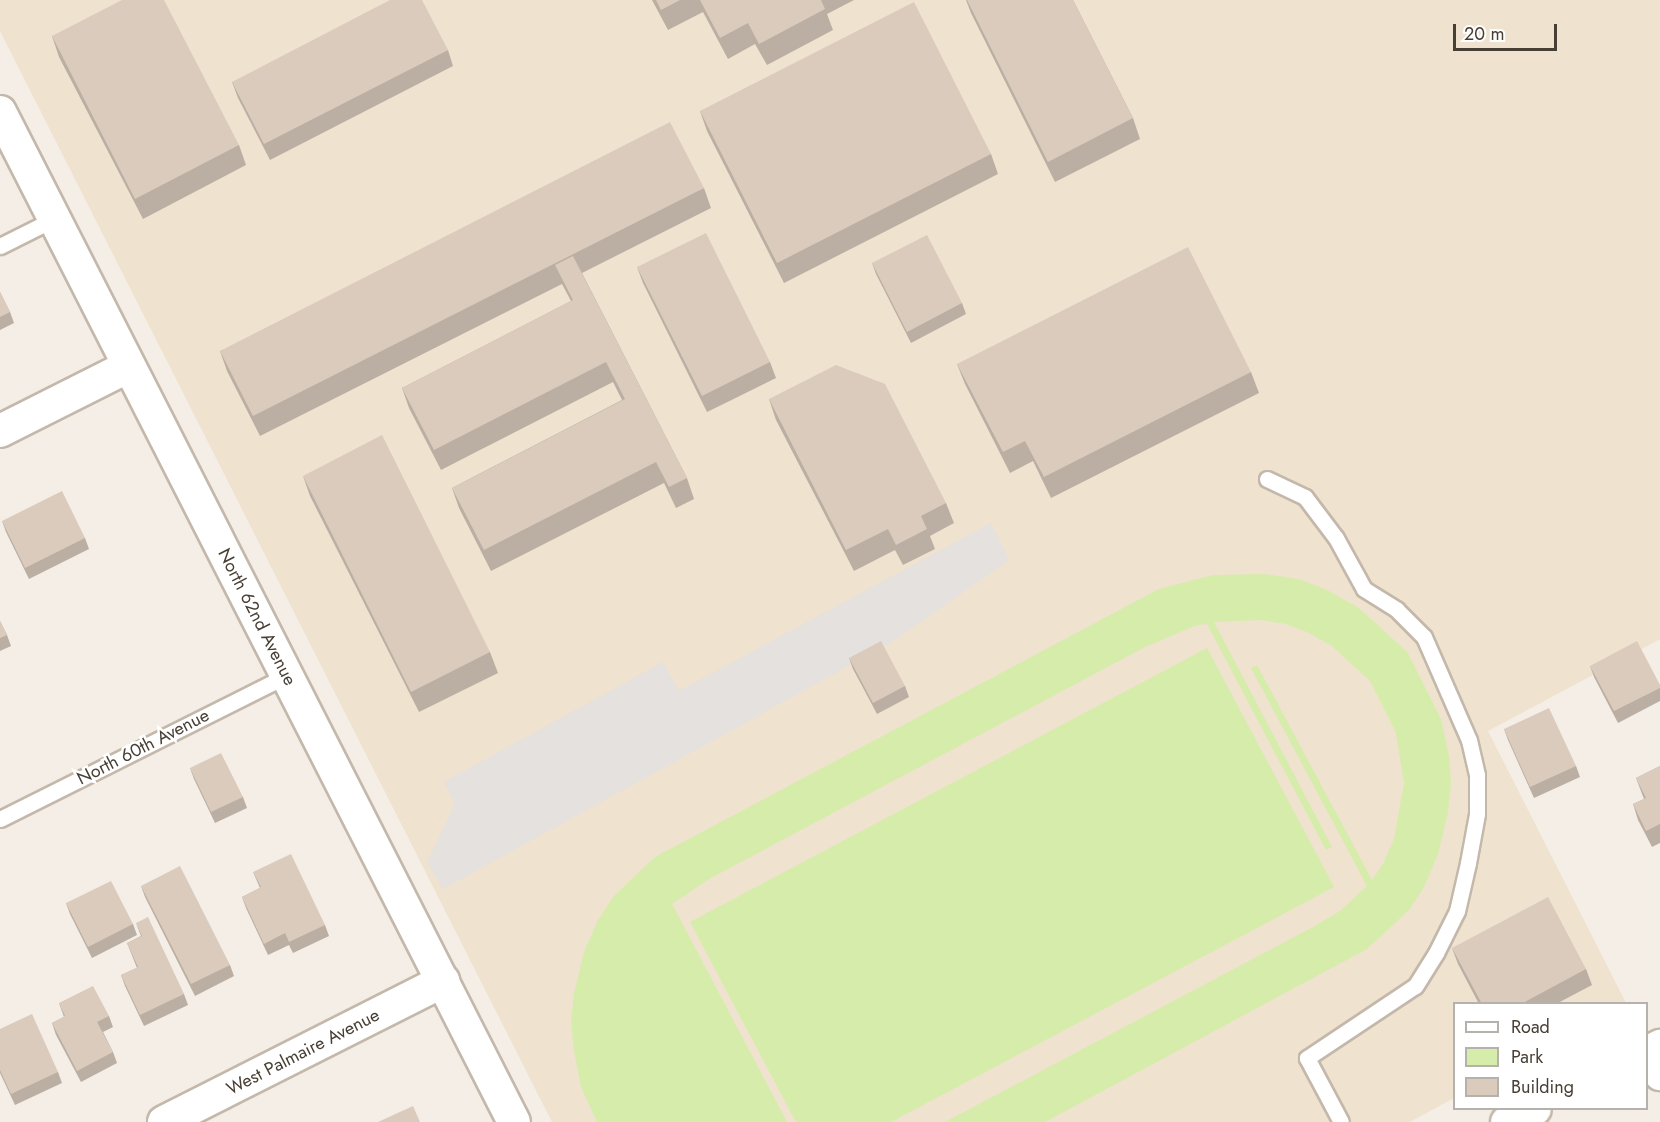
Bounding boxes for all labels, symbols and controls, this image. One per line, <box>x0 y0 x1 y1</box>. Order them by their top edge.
scale bar <box>1456 12 1560 50</box>
text: 20 m <box>1464 21 1504 47</box>
street label: North 62nd Avenue <box>213 545 301 689</box>
street label: North 60th Avenue <box>73 704 213 790</box>
legend <box>1453 1002 1648 1110</box>
street label: West Palmaire Avenue <box>223 1004 383 1100</box>
text: Road <box>1511 1014 1550 1040</box>
text: Park <box>1511 1044 1543 1070</box>
text: Building <box>1511 1074 1574 1100</box>

